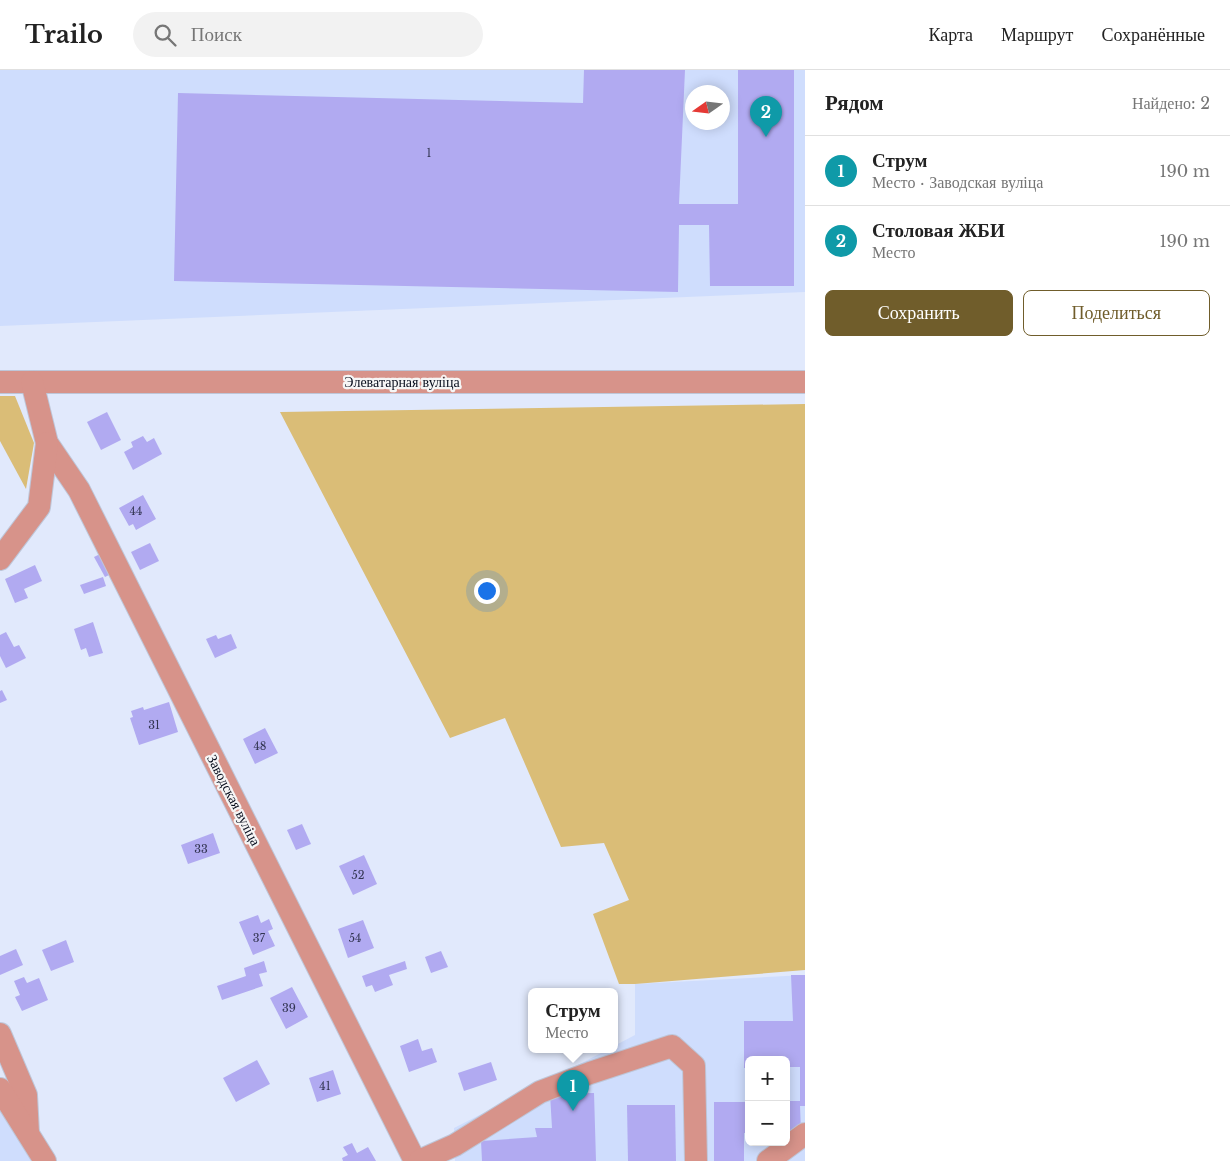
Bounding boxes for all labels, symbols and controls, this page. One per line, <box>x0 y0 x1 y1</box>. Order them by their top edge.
search box <box>133 12 483 57</box>
text: Trailo <box>25 20 103 49</box>
icon: search <box>151 21 179 49</box>
text: Поиск <box>191 23 242 46</box>
text: Карта <box>928 24 973 46</box>
text: Маршрут <box>1001 24 1073 46</box>
text: Сохранённые <box>1101 24 1205 46</box>
north arrow <box>685 85 730 130</box>
text: Рядом <box>825 90 884 116</box>
text: Найдено: 2 <box>1132 93 1210 113</box>
pin: 2 <box>750 96 782 137</box>
house number: 1 <box>427 146 432 160</box>
text: Струм <box>872 149 928 172</box>
text: 1 <box>838 161 844 181</box>
text: 190 m <box>1159 161 1210 181</box>
text: Место · Заводская вуліца <box>872 172 1043 192</box>
text: Столовая ЖБИ <box>872 219 1005 242</box>
text: 2 <box>836 231 846 251</box>
text: 190 m <box>1159 231 1210 251</box>
text: Место <box>872 242 915 262</box>
button: Сохранить <box>825 290 1013 336</box>
button: Поделиться <box>1023 290 1210 336</box>
street label: Элеватарная вуліца <box>344 373 460 391</box>
house number: 44 <box>130 504 142 518</box>
your location <box>474 578 500 604</box>
house number: 31 <box>148 718 160 732</box>
house number: 48 <box>253 739 267 753</box>
street label: Заводская вуліца <box>203 751 265 849</box>
house number: 33 <box>194 842 208 856</box>
house number: 52 <box>351 868 365 882</box>
house number: 37 <box>253 931 266 945</box>
house number: 54 <box>349 931 361 945</box>
popup <box>528 988 618 1053</box>
text: Струм <box>545 999 601 1022</box>
house number: 39 <box>282 1001 296 1015</box>
text: Место <box>545 1022 589 1042</box>
map controls <box>745 1056 790 1146</box>
button: + <box>745 1056 790 1101</box>
pin: 1 <box>557 1070 589 1111</box>
house number: 41 <box>319 1079 331 1093</box>
button: − <box>745 1101 790 1146</box>

